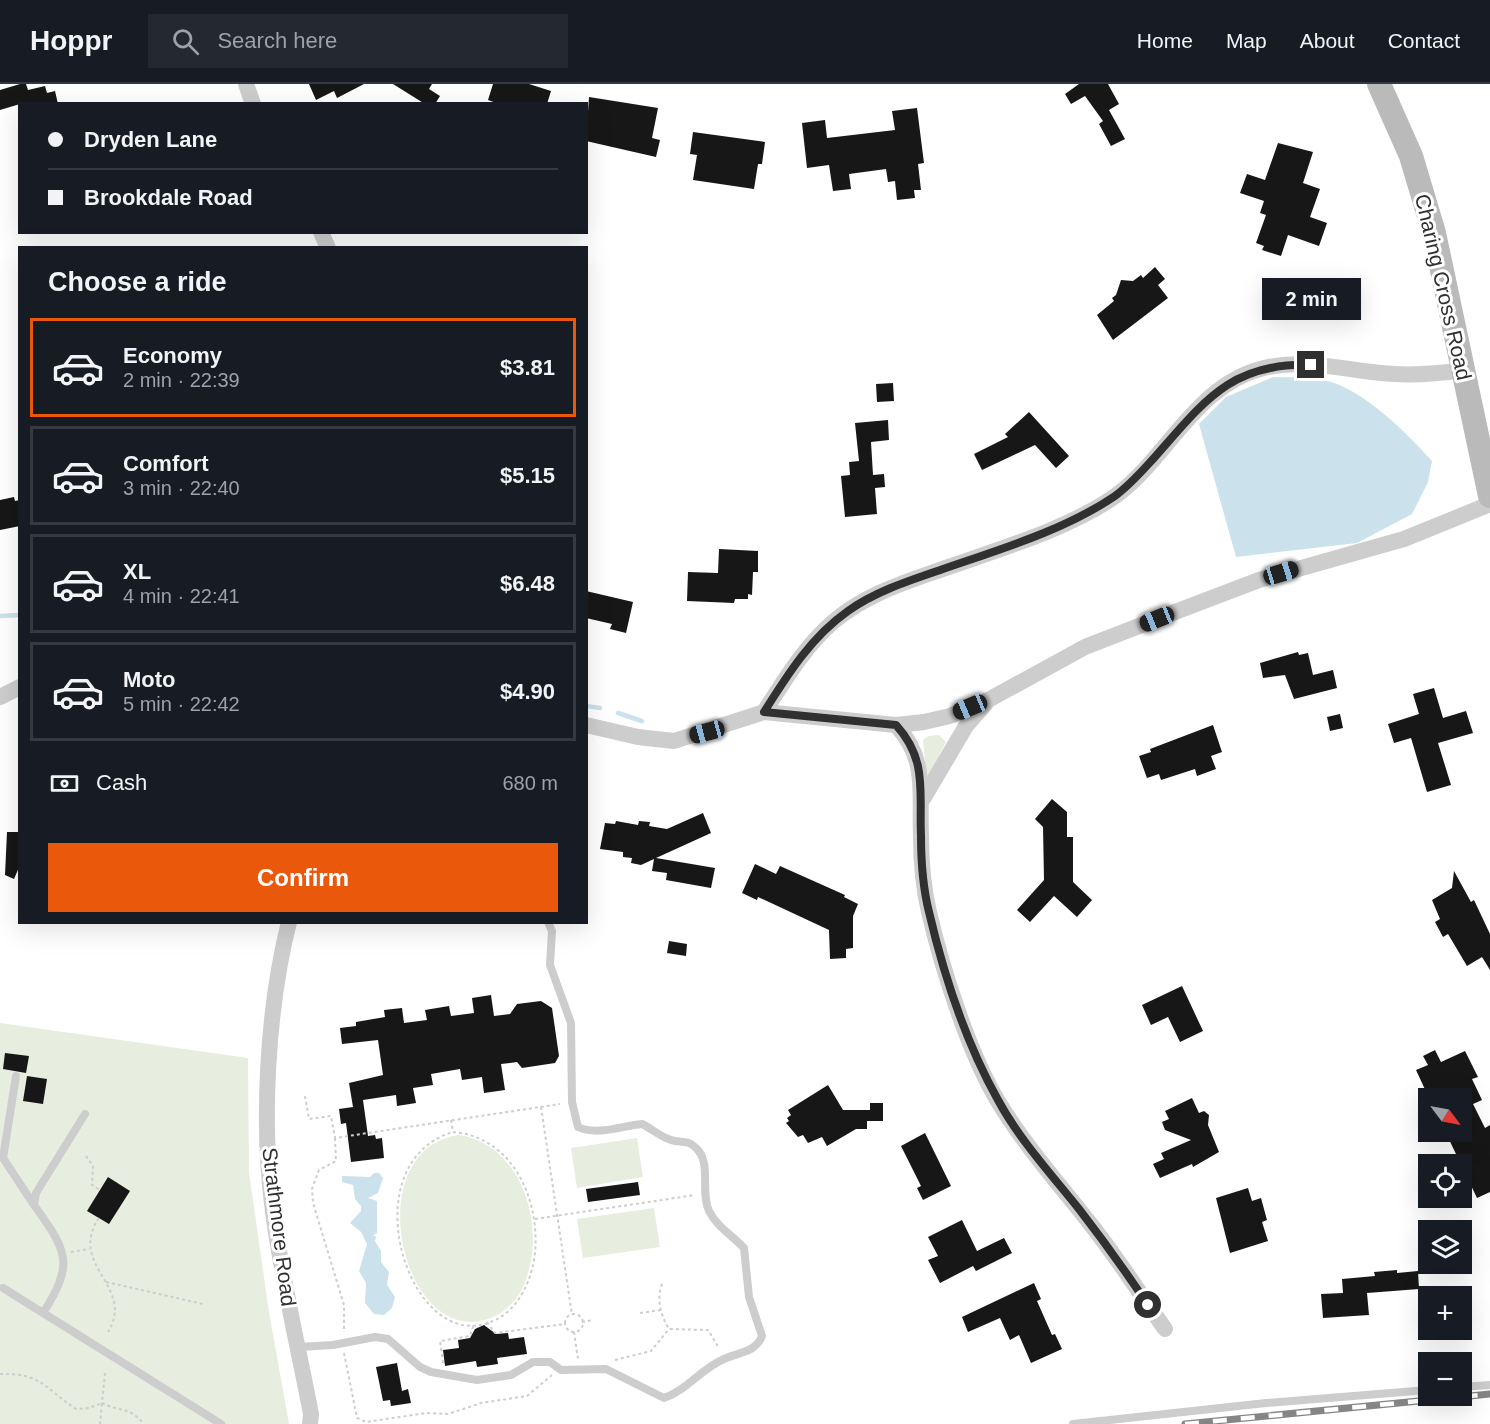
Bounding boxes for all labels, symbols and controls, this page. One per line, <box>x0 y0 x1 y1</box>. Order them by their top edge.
search box <box>148 14 568 68</box>
text: Hoppr <box>30 25 112 56</box>
icon: search <box>169 25 202 58</box>
text: Search here <box>217 28 337 53</box>
text: Home <box>1137 29 1193 52</box>
text: Map <box>1226 29 1267 52</box>
text: About <box>1300 29 1355 52</box>
text: Contact <box>1388 29 1460 52</box>
text: Dryden Lane <box>84 127 217 152</box>
text: Brookdale Road <box>84 185 253 210</box>
street label: Charing Cross Road <box>1411 192 1476 382</box>
text: Choose a ride <box>48 267 227 297</box>
callout: 2 min <box>1262 278 1360 320</box>
text: 2 min <box>1285 288 1338 310</box>
icon: car <box>51 341 105 395</box>
text: Economy <box>123 343 222 368</box>
route end <box>1297 351 1324 378</box>
text: $3.81 <box>500 355 555 380</box>
text: 2 min · 22:39 <box>123 369 240 391</box>
icon: car <box>51 449 105 503</box>
text: Comfort <box>123 451 209 476</box>
text: $5.15 <box>500 463 555 488</box>
text: 3 min · 22:40 <box>123 477 240 499</box>
icon: car <box>51 557 105 611</box>
text: XL <box>123 559 151 584</box>
car <box>1261 559 1301 587</box>
text: $6.48 <box>500 571 555 596</box>
text: 4 min · 22:41 <box>123 585 240 607</box>
car <box>1137 604 1177 634</box>
icon: car <box>51 665 105 719</box>
text: Moto <box>123 667 176 692</box>
text: $4.90 <box>500 679 555 704</box>
car <box>950 692 990 722</box>
text: 5 min · 22:42 <box>123 693 240 715</box>
car <box>687 719 727 745</box>
icon: cash <box>48 767 81 800</box>
text: Cash <box>96 770 147 795</box>
text: 680 m <box>502 772 558 794</box>
button: Confirm <box>48 843 558 912</box>
north arrow <box>1418 1088 1472 1142</box>
map controls <box>1418 1088 1472 1406</box>
street label: Strathmore Road <box>258 1146 301 1308</box>
button: locate <box>1418 1154 1472 1208</box>
button: layers <box>1418 1220 1472 1274</box>
button: + <box>1418 1286 1472 1340</box>
route start <box>1134 1291 1161 1318</box>
button: − <box>1418 1352 1472 1406</box>

